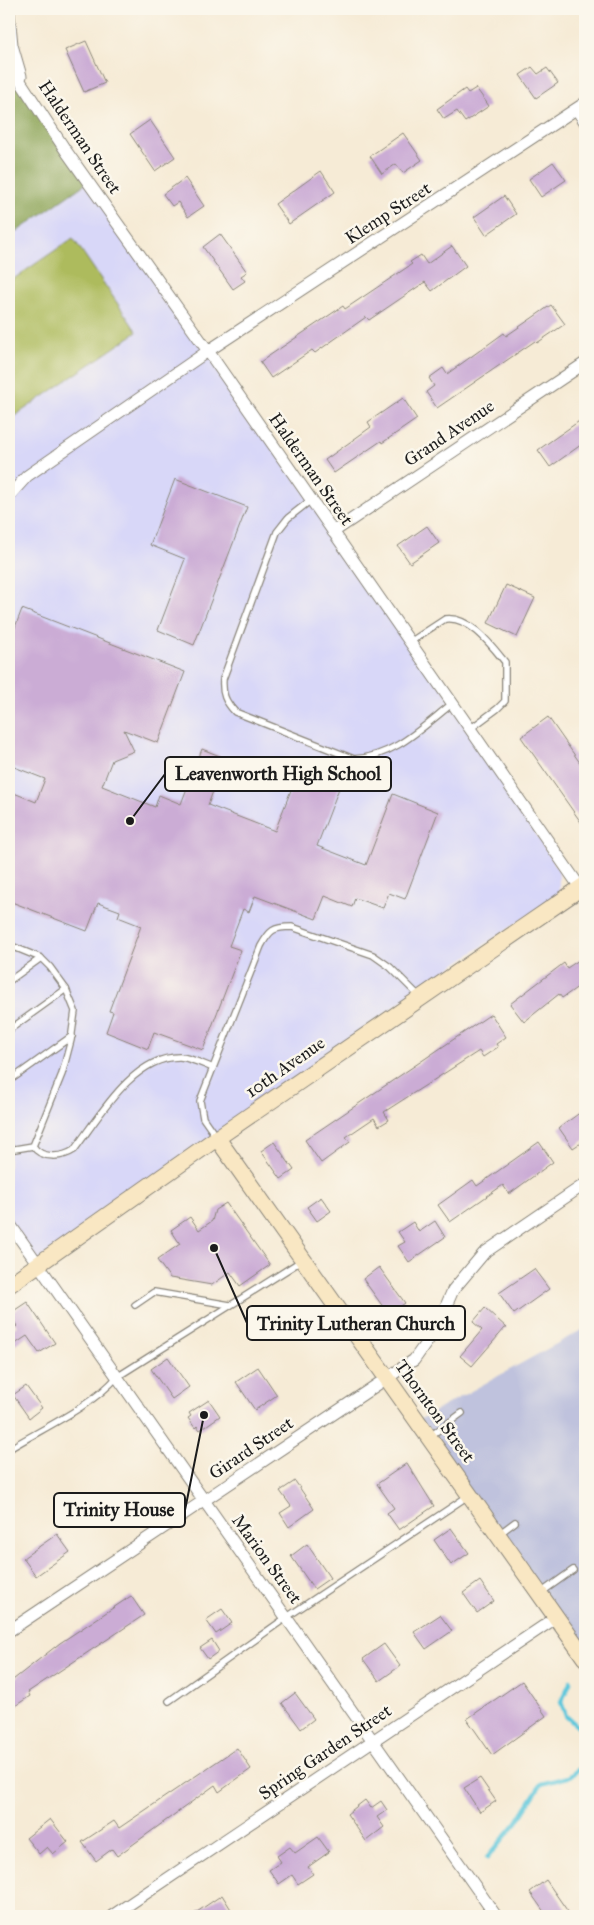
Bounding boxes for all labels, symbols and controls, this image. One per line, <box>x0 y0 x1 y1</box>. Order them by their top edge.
street label: Halderman Street <box>34 76 126 199</box>
street label: Klemp Street <box>341 177 436 249</box>
street label: Grand Avenue <box>400 395 498 471</box>
street label: Halderman Street <box>264 408 358 530</box>
callout: Leavenworth High School <box>165 757 391 791</box>
text: Leavenworth High School <box>175 762 382 786</box>
street label: 10th Avenue <box>241 1032 329 1102</box>
callout: Trinity Lutheran Church <box>247 1306 465 1340</box>
text: Trinity Lutheran Church <box>256 1312 455 1336</box>
street label: Thornton Street <box>390 1355 480 1467</box>
street label: Girard Street <box>205 1411 298 1484</box>
callout: Trinity House <box>54 1493 185 1527</box>
text: Trinity House <box>63 1498 175 1522</box>
street label: Marion Street <box>227 1510 307 1609</box>
street label: Spring Garden Street <box>254 1699 397 1805</box>

